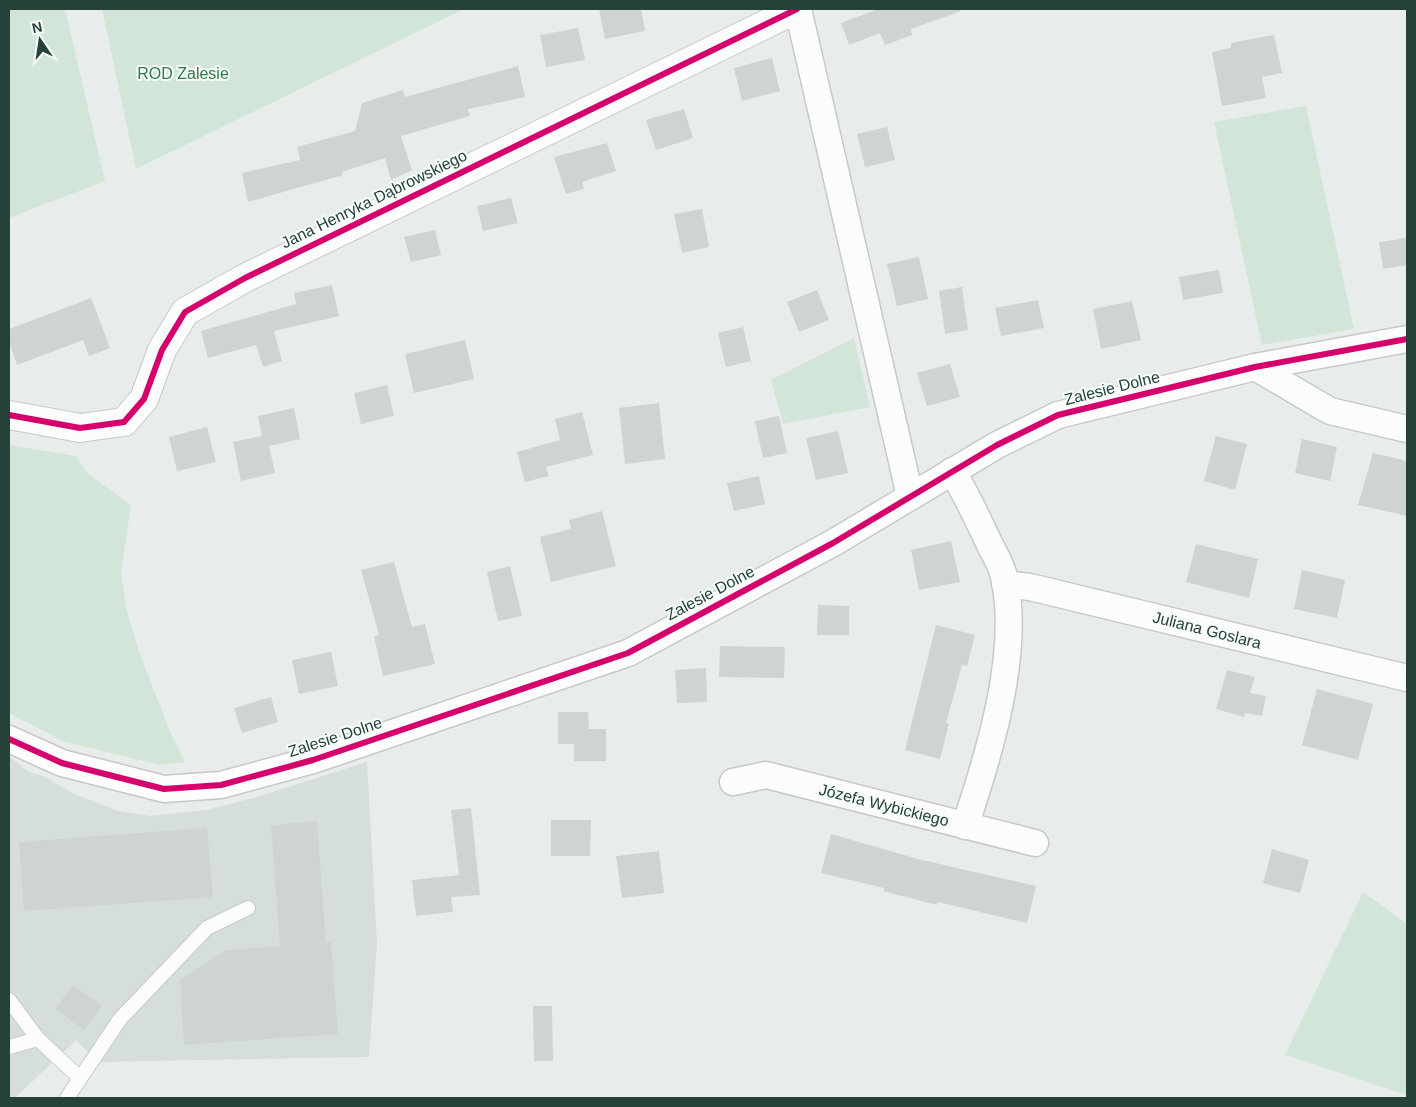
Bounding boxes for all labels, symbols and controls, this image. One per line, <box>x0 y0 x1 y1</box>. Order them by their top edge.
north arrow <box>15 15 65 65</box>
text: N <box>30 18 44 36</box>
park label: ROD Zalesie <box>137 65 229 82</box>
street label: Jana Henryka Dąbrowskiego <box>278 146 470 251</box>
street label: Zalesie Dolne <box>1062 368 1162 408</box>
street label: Zalesie Dolne <box>663 562 757 623</box>
street label: Juliana Goslara <box>1151 608 1263 652</box>
street label: Zalesie Dolne <box>286 714 384 760</box>
street label: Józefa Wybickiego <box>817 781 951 829</box>

